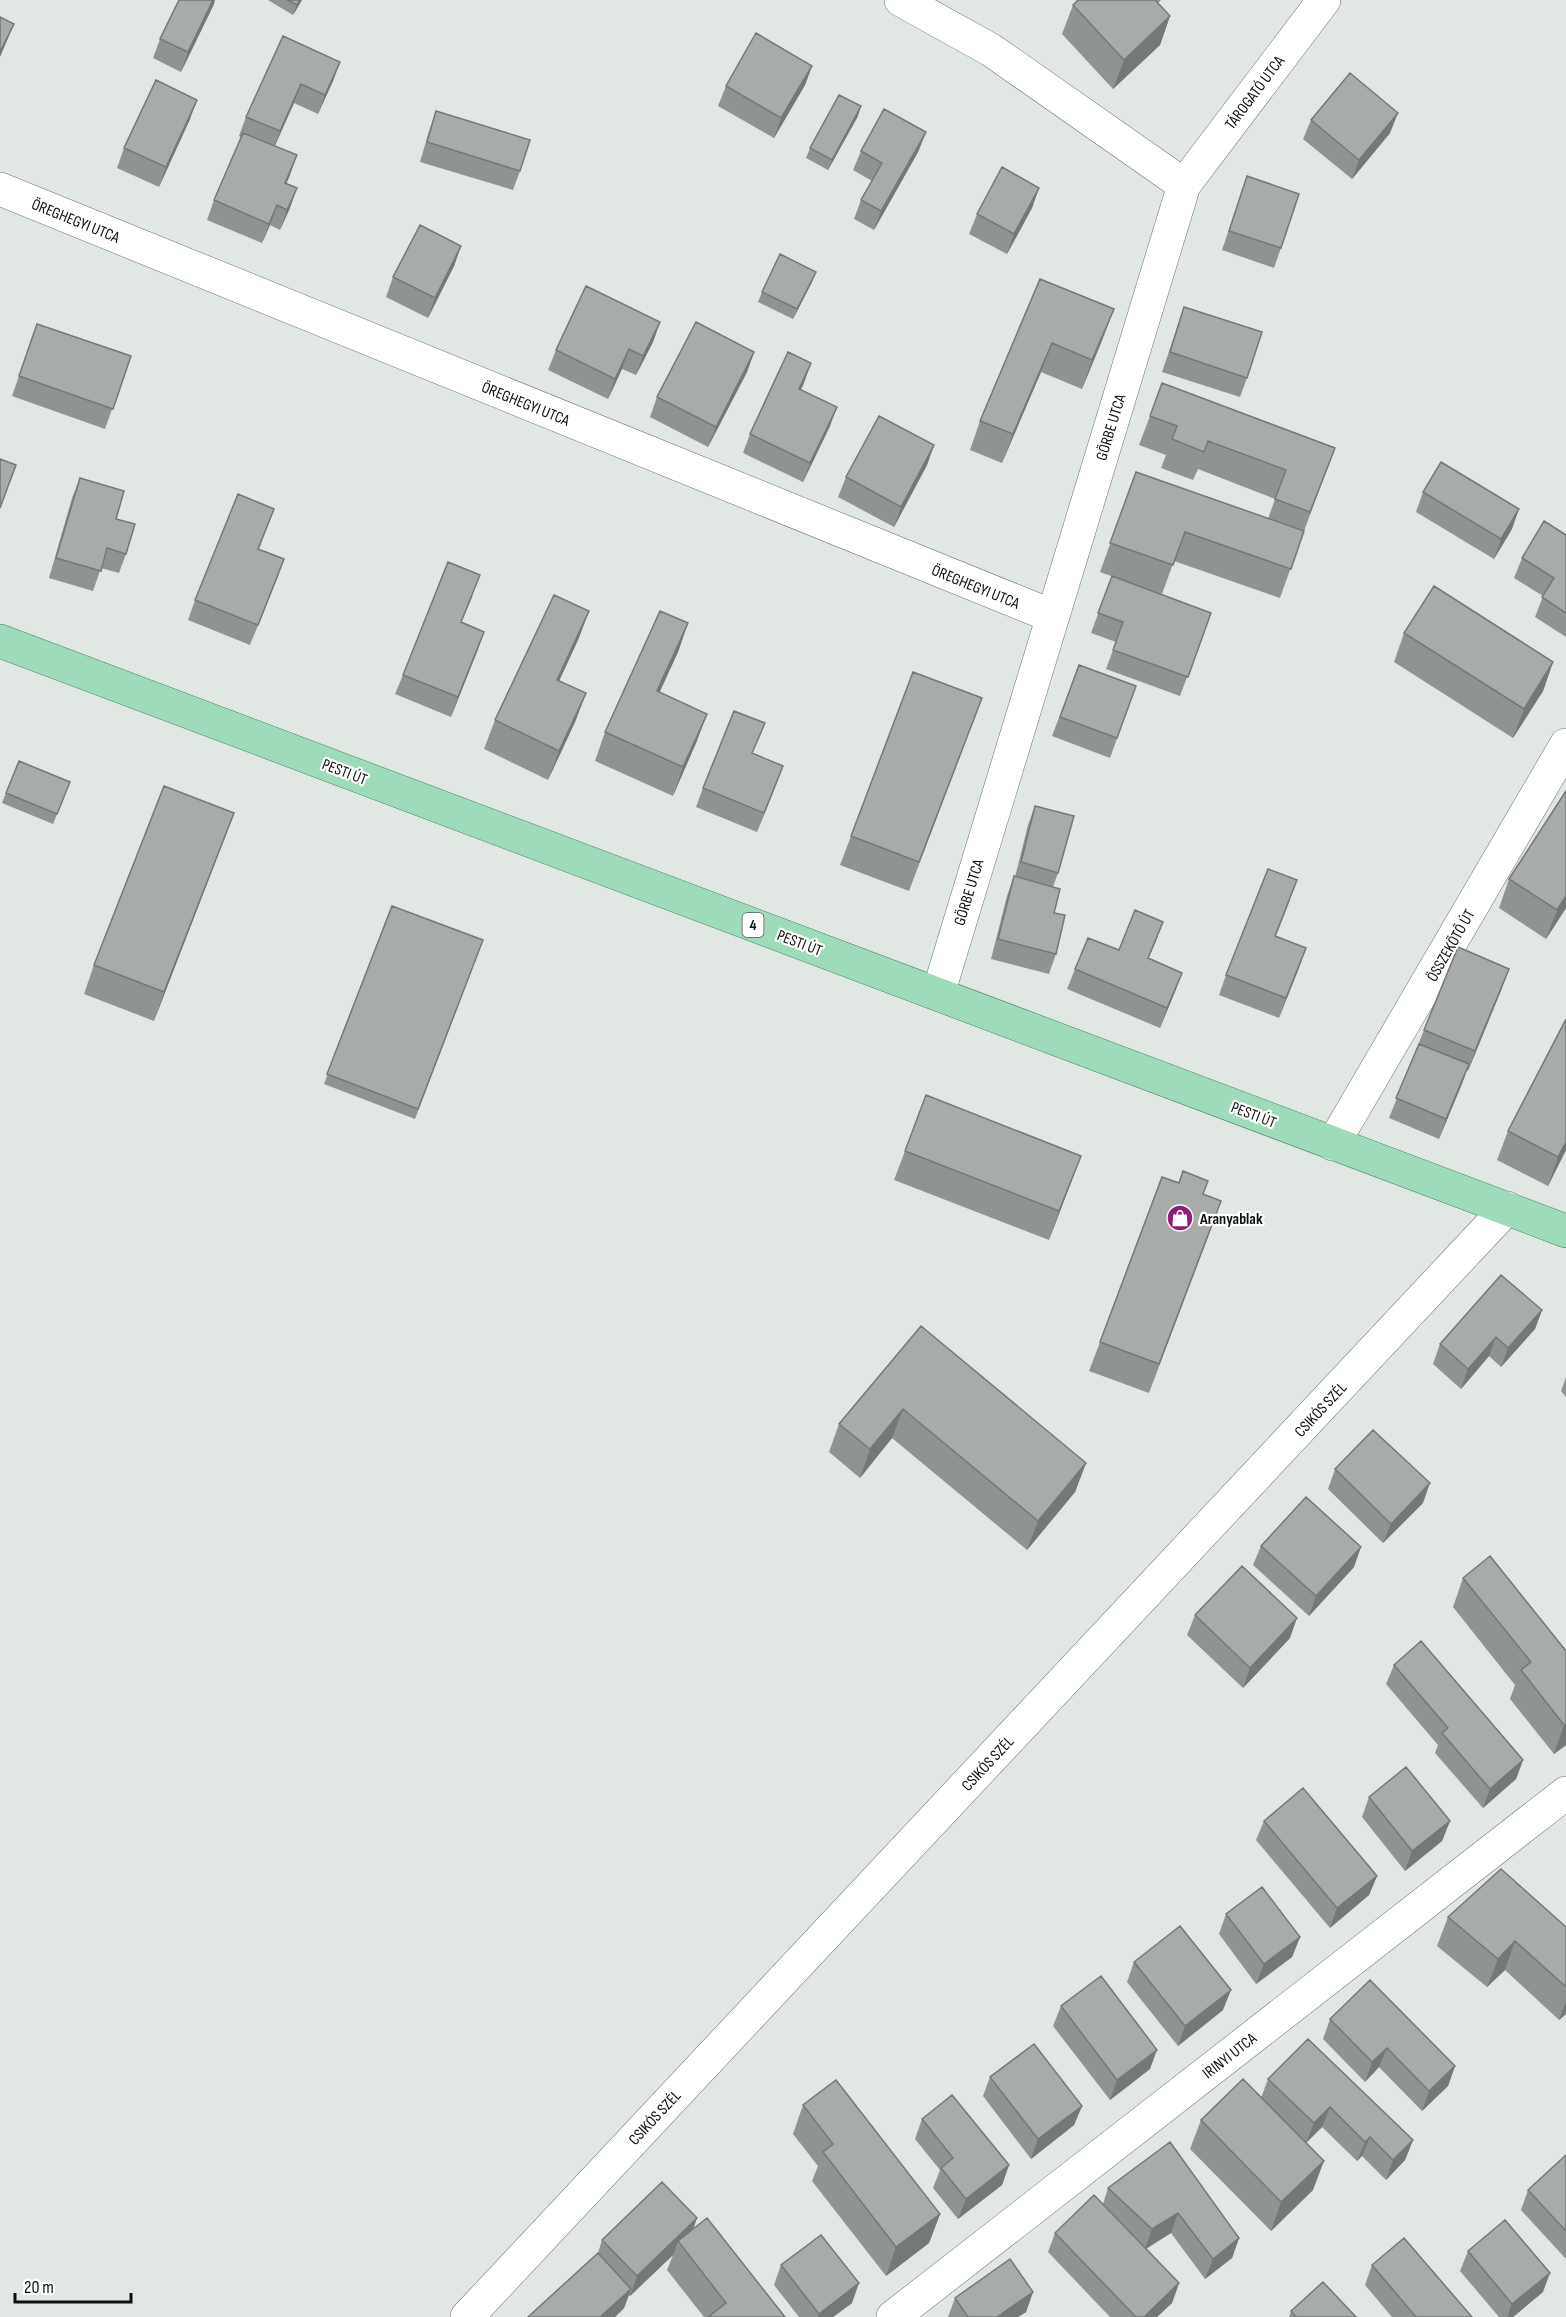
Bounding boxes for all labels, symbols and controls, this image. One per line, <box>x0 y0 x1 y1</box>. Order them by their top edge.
street label: TÁROGATÓ UTCA <box>1221 52 1289 134</box>
street label: ÖREGHEGYI UTCA <box>29 195 122 248</box>
street label: ÖREGHEGYI UTCA <box>479 378 572 431</box>
street label: GÖRBE UTCA <box>1092 392 1131 463</box>
street label: ÖREGHEGYI UTCA <box>929 561 1022 614</box>
street label: PESTI ÚT <box>319 755 370 790</box>
street label: GÖRBE UTCA <box>950 857 989 928</box>
street label: ÖSSZEKÖTŐ ÚT <box>1423 906 1480 985</box>
road number: 4 <box>742 913 764 937</box>
street label: PESTI ÚT <box>774 926 825 961</box>
street label: PESTI ÚT <box>1228 1098 1279 1133</box>
shop icon: Aranyablak <box>1165 1203 1195 1233</box>
place label: Aranyablak <box>1199 1210 1263 1229</box>
street label: CSIKÓS SZÉL <box>1291 1379 1351 1441</box>
street label: CSIKÓS SZÉL <box>958 1733 1018 1795</box>
street label: IRINYI UTCA <box>1199 2029 1261 2083</box>
street label: CSIKÓS SZÉL <box>625 2087 685 2149</box>
scale bar <box>15 2266 130 2304</box>
text: 20 m <box>24 2277 54 2298</box>

